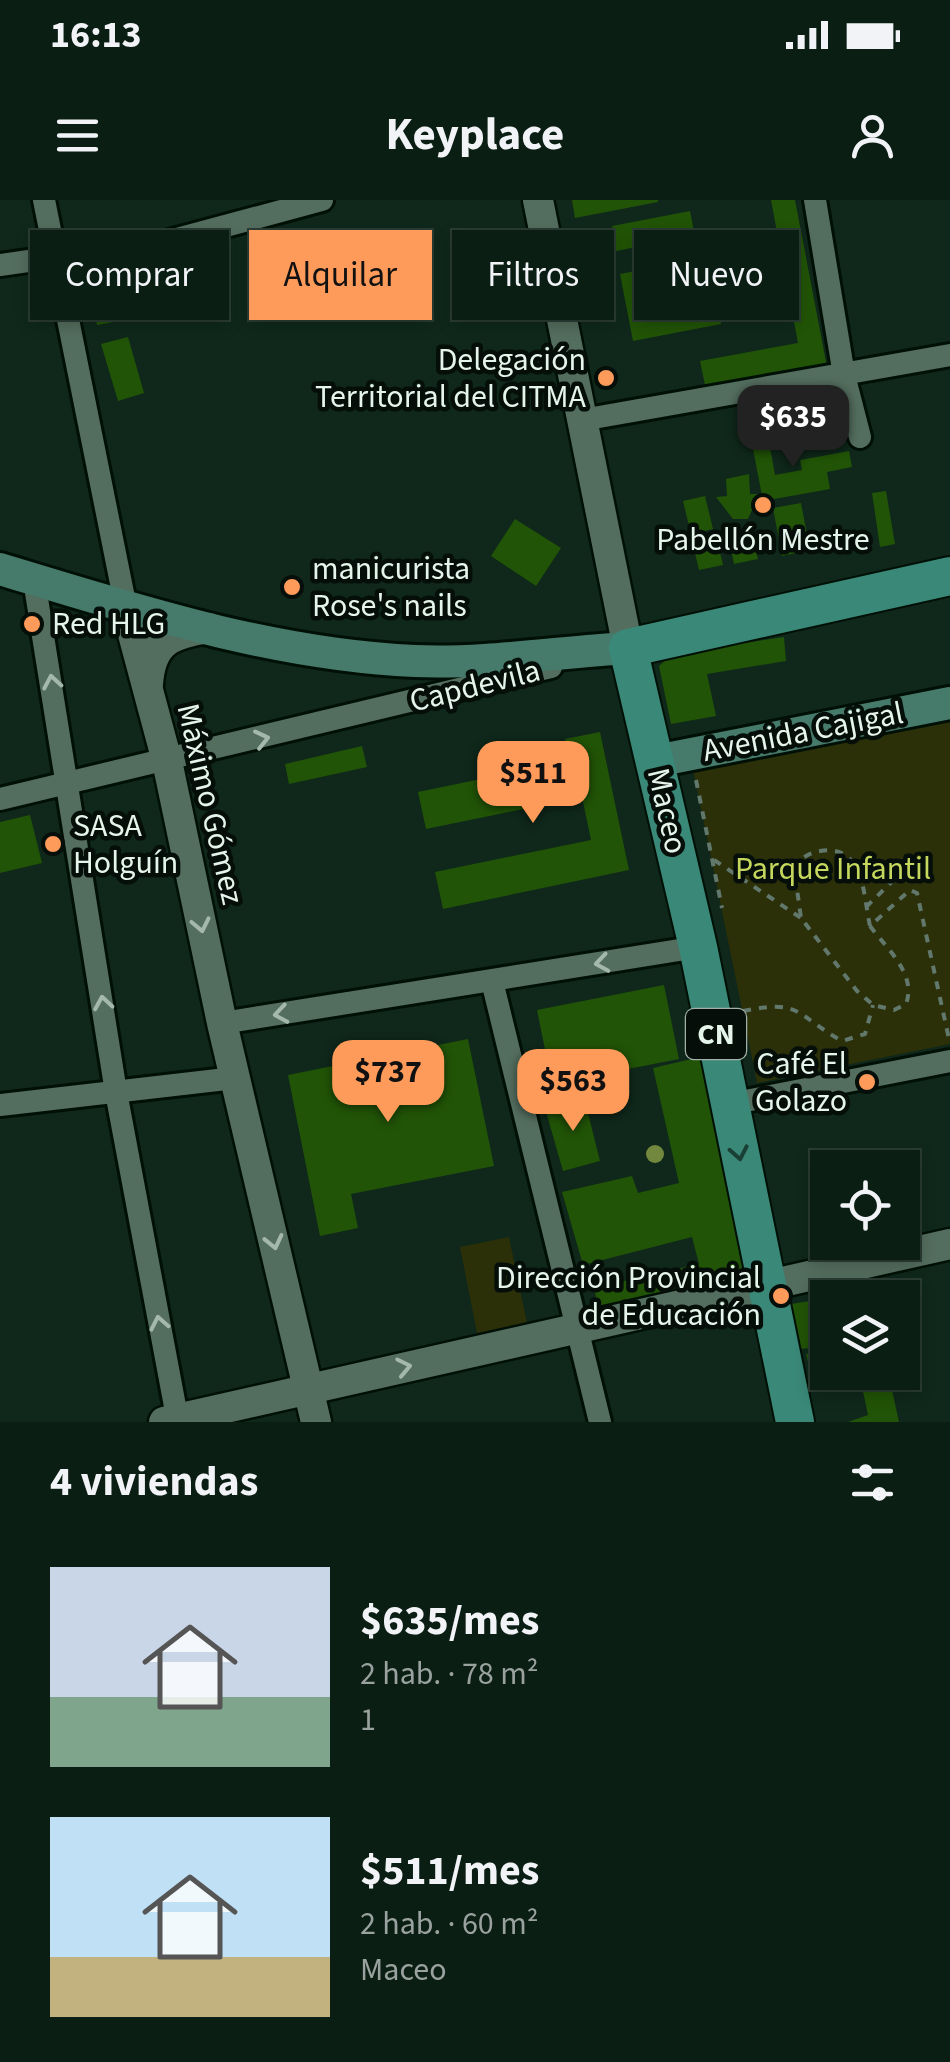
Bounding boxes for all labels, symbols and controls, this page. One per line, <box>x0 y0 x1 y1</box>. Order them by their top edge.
text: 16:13 <box>50 8 142 62</box>
text: Keyplace <box>386 103 564 167</box>
icon: menu <box>50 108 105 163</box>
icon: person <box>845 108 900 163</box>
chip: Comprar <box>30 230 229 320</box>
chip: Alquilar <box>249 230 432 320</box>
chip: Filtros <box>452 230 614 320</box>
chip: Nuevo <box>634 230 799 320</box>
place label: Delegación Territorial del CITMA <box>315 337 587 420</box>
marker: Delegación Territorial del CITMA <box>595 367 617 389</box>
pin: $635 <box>734 385 852 470</box>
text: $635 <box>759 394 827 440</box>
marker: Pabellón Mestre <box>752 494 774 516</box>
place label: Pabellón Mestre <box>656 517 870 563</box>
place label: manicurista Rose's nails <box>312 546 470 629</box>
marker: manicurista Rose's nails <box>281 576 303 598</box>
place label: Red HLG <box>52 601 165 647</box>
marker: Red HLG <box>21 613 43 635</box>
street label: Capdevila <box>405 648 545 724</box>
one-way arrow <box>42 674 63 690</box>
street label: Avenida Cajigal <box>699 690 907 774</box>
street label: Máximo Gómez <box>165 699 255 909</box>
one-way arrow <box>253 730 270 751</box>
pin: $511 <box>474 741 592 826</box>
text: $511 <box>499 750 567 796</box>
street label: Maceo <box>635 764 699 858</box>
place label: SASA Holguín <box>73 803 178 886</box>
marker: SASA Holguín <box>42 833 64 855</box>
park label: Parque Infantil <box>735 846 931 892</box>
one-way arrow <box>190 916 211 933</box>
one-way arrow <box>593 951 610 972</box>
one-way arrow <box>93 995 114 1012</box>
one-way arrow <box>272 1003 289 1024</box>
road number: CN <box>686 1009 746 1059</box>
pin: $737 <box>329 1040 447 1125</box>
place label: Café El Golazo <box>755 1041 847 1124</box>
text: $737 <box>354 1049 422 1095</box>
pin: $563 <box>514 1049 632 1134</box>
text: $563 <box>539 1058 607 1104</box>
marker: Café El Golazo <box>856 1071 878 1093</box>
one-way arrow <box>728 1144 749 1161</box>
map controls <box>810 1150 920 1390</box>
button: locate <box>810 1150 920 1260</box>
one-way arrow <box>262 1233 283 1250</box>
place label: Dirección Provincial de Educación <box>496 1255 761 1338</box>
button: layers <box>810 1280 920 1390</box>
marker: Dirección Provincial de Educación <box>770 1285 792 1307</box>
one-way arrow <box>150 1315 171 1332</box>
one-way arrow <box>395 1358 412 1379</box>
text: 4 viviendas <box>50 1452 258 1512</box>
icon: filters <box>845 1455 900 1510</box>
text: $635/mes <box>360 1591 539 1651</box>
icon: home <box>130 1607 250 1727</box>
text: 2 hab. · 78 m² <box>360 1651 538 1697</box>
text: 1 <box>360 1697 376 1743</box>
text: $511/mes <box>360 1841 539 1901</box>
icon: home <box>130 1857 250 1977</box>
text: 2 hab. · 60 m² <box>360 1901 538 1947</box>
text: Maceo <box>360 1947 447 1993</box>

